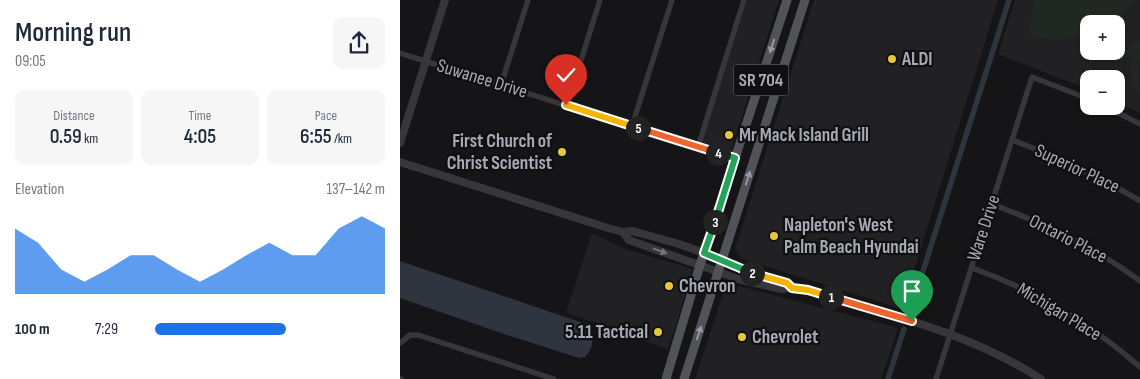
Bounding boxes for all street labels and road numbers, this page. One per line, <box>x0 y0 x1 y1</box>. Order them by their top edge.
street label: Suwanee Drive <box>434 54 530 104</box>
road number: SR 704 <box>734 64 788 96</box>
street label: Superior Place <box>1031 139 1123 199</box>
street label: Ware Drive <box>963 192 1005 264</box>
street label: Ontario Place <box>1025 210 1111 268</box>
street label: Michigan Place <box>1013 278 1105 346</box>

